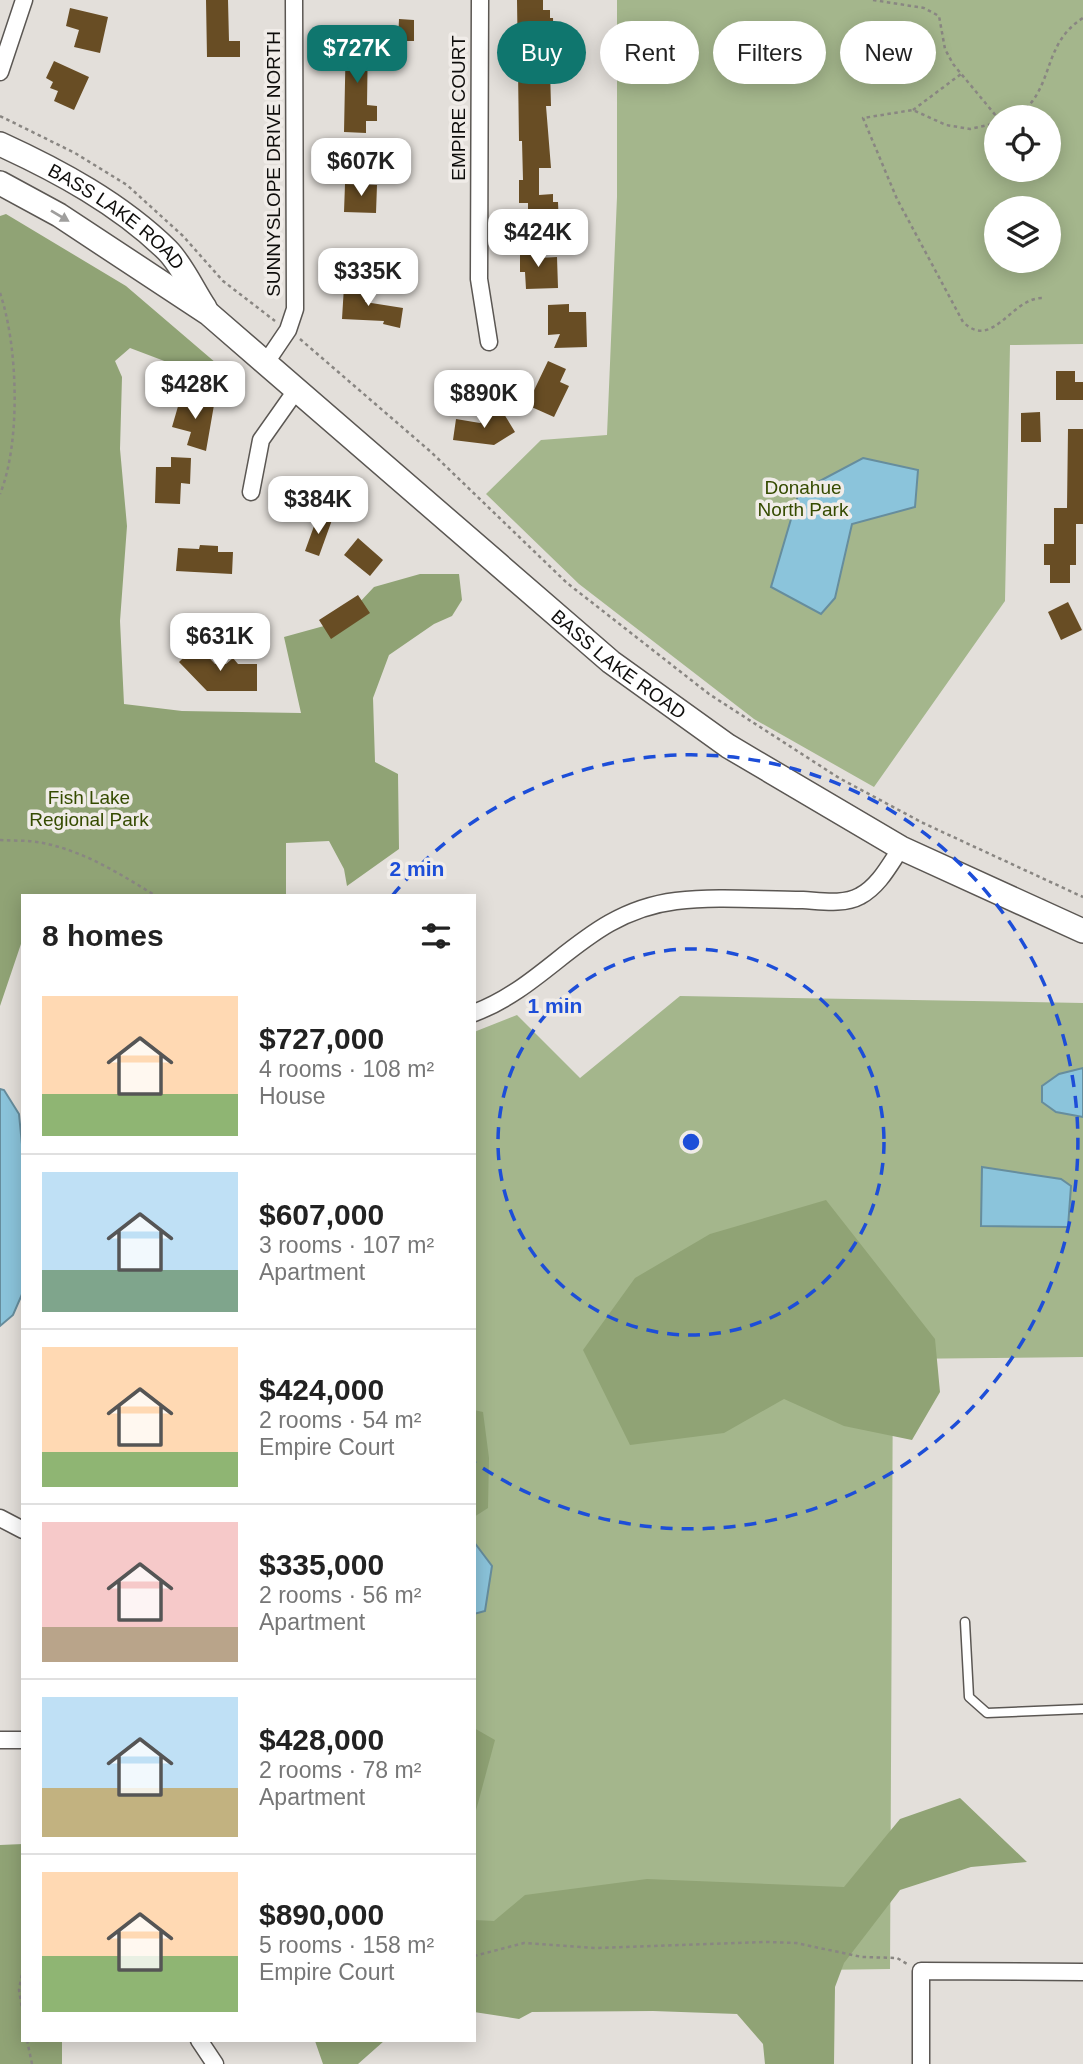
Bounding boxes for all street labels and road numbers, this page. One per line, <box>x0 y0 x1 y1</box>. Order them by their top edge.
street label: SUNNYSLOPE DRIVE NORTH <box>263 31 284 297</box>
street label: EMPIRE COURT <box>448 35 469 181</box>
street label: BASS LAKE ROAD <box>45 160 189 273</box>
street label: BASS LAKE ROAD <box>547 605 690 723</box>

